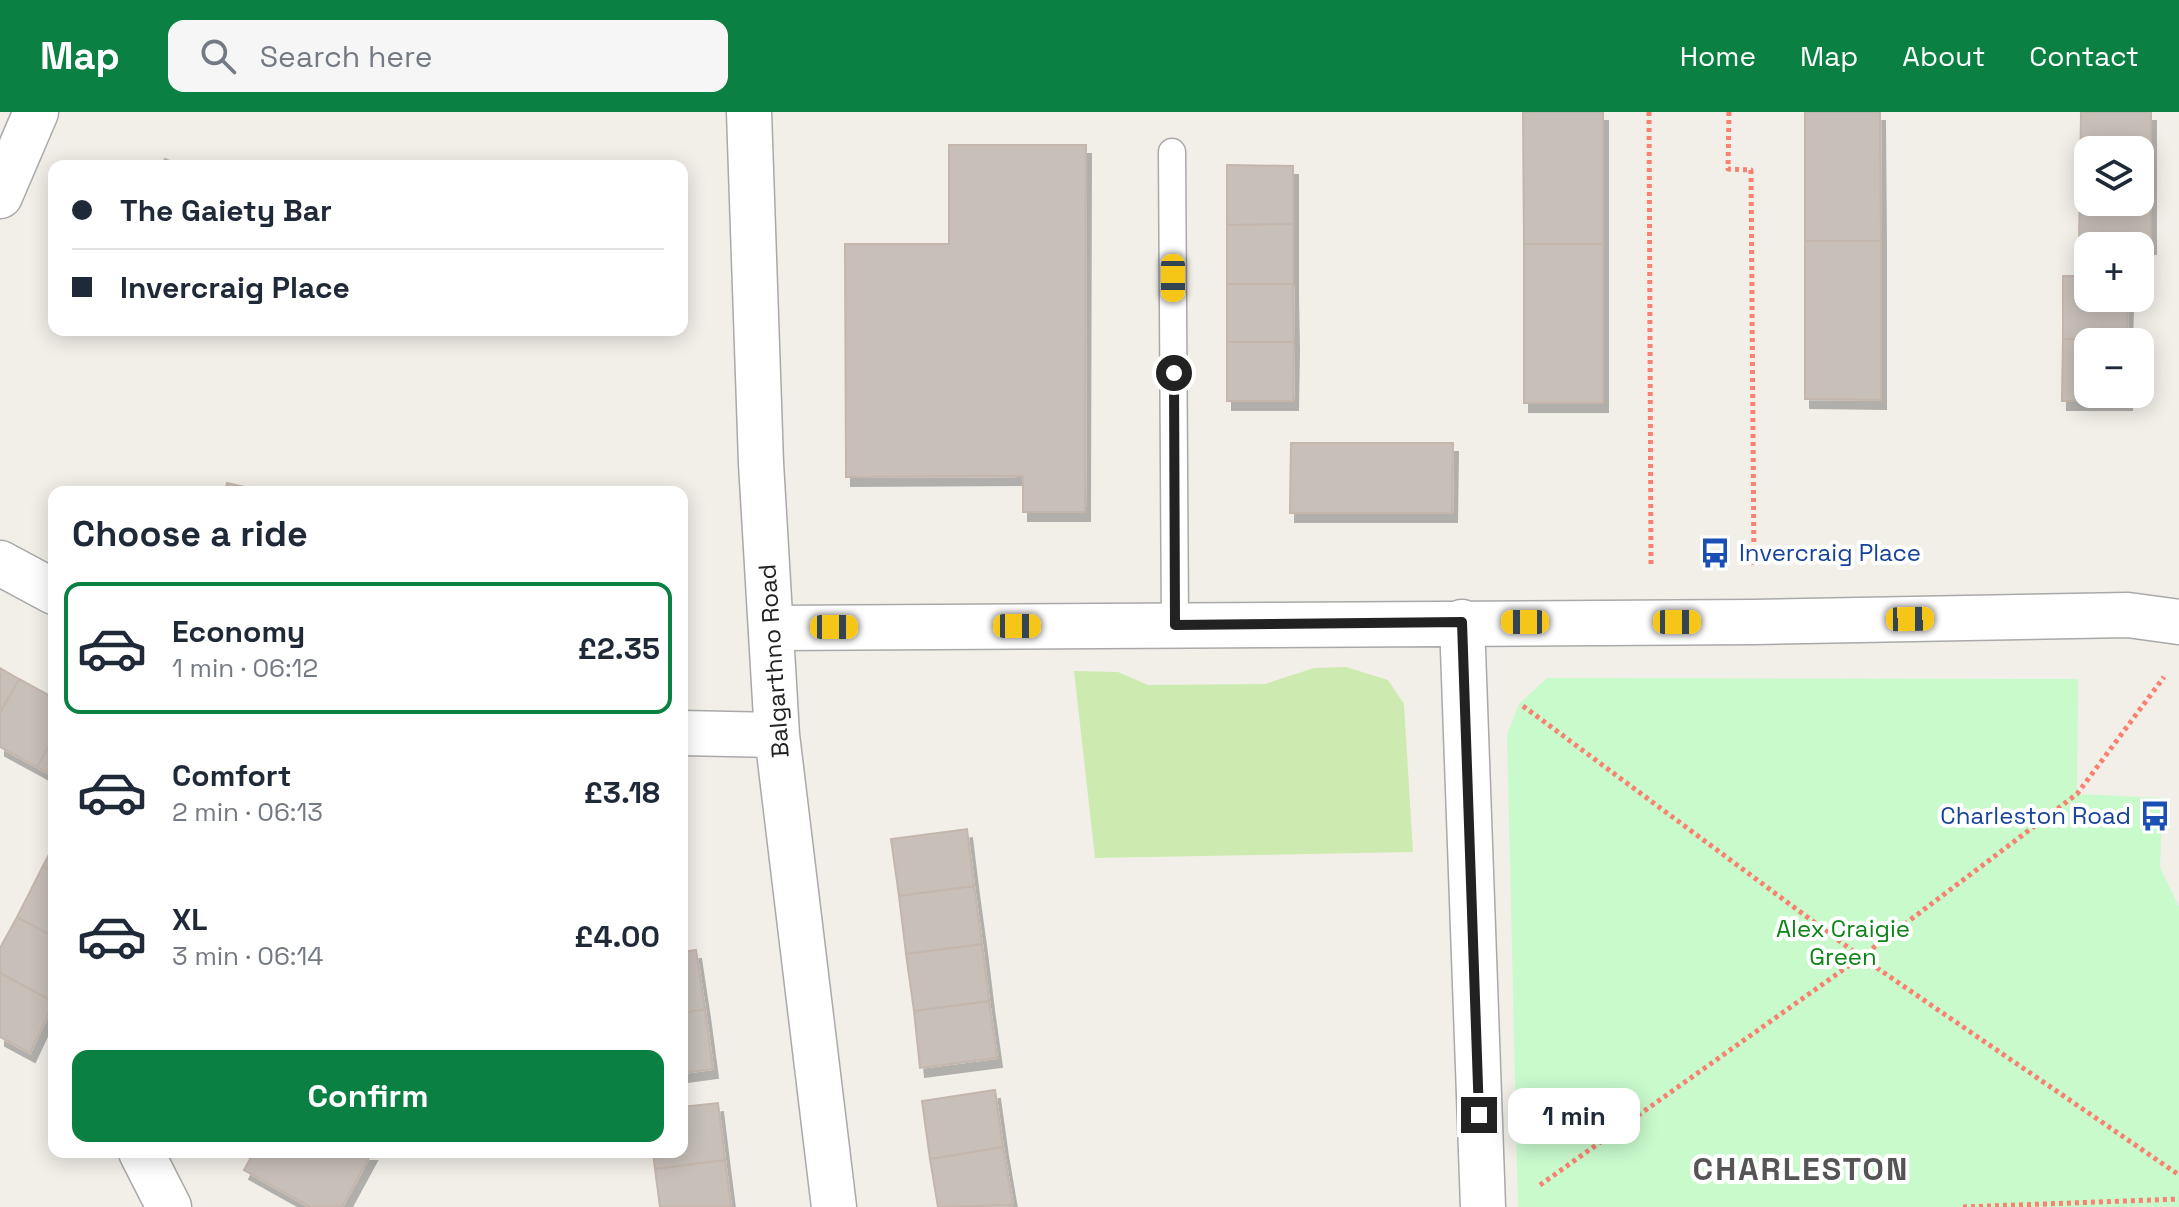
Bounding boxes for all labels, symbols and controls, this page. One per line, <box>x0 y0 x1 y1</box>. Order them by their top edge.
search box <box>168 20 728 92</box>
text: Map <box>40 32 120 80</box>
icon: search <box>196 34 240 78</box>
text: Search here <box>260 37 433 76</box>
text: Home <box>1680 38 1756 74</box>
text: Map <box>1800 38 1858 74</box>
text: About <box>1902 38 1985 74</box>
text: Contact <box>2029 38 2139 74</box>
map controls <box>2074 136 2154 408</box>
button: layers <box>2074 136 2154 216</box>
text: The Gaiety Bar <box>120 191 332 230</box>
button: + <box>2074 232 2154 312</box>
car <box>1161 254 1185 302</box>
text: Invercraig Place <box>120 268 350 307</box>
button: − <box>2074 328 2154 408</box>
route start <box>1156 355 1192 391</box>
text: Choose a ride <box>72 511 308 557</box>
bus stop icon: Invercraig Place <box>1698 536 1732 570</box>
place label: Invercraig Place <box>1739 537 1921 568</box>
street label: Balgarthno Road <box>751 563 796 759</box>
car <box>1886 607 1934 631</box>
car <box>1501 610 1549 634</box>
car <box>1653 610 1701 634</box>
icon: car <box>76 612 148 684</box>
text: Economy <box>172 612 305 651</box>
car <box>993 614 1041 638</box>
car <box>810 615 858 639</box>
text: £2.35 <box>578 629 660 668</box>
text: 1 min · 06:12 <box>172 651 318 685</box>
icon: car <box>76 756 148 828</box>
text: Comfort <box>172 756 291 795</box>
text: £3.18 <box>584 773 660 812</box>
text: 2 min · 06:13 <box>172 795 323 829</box>
bus stop icon: Charleston Road <box>2138 799 2172 833</box>
place label: Charleston Road <box>1940 800 2131 831</box>
icon: car <box>76 900 148 972</box>
text: XL <box>172 900 208 939</box>
park label: Alex Craigie Green <box>1776 913 1910 972</box>
text: £4.00 <box>574 917 660 956</box>
text: 3 min · 06:14 <box>172 939 324 973</box>
button: Confirm <box>72 1050 664 1142</box>
callout: 1 min <box>1507 1087 1639 1143</box>
route end <box>1461 1097 1497 1133</box>
text: 1 min <box>1542 1099 1606 1133</box>
district label: CHARLESTON <box>1693 1149 1909 1189</box>

